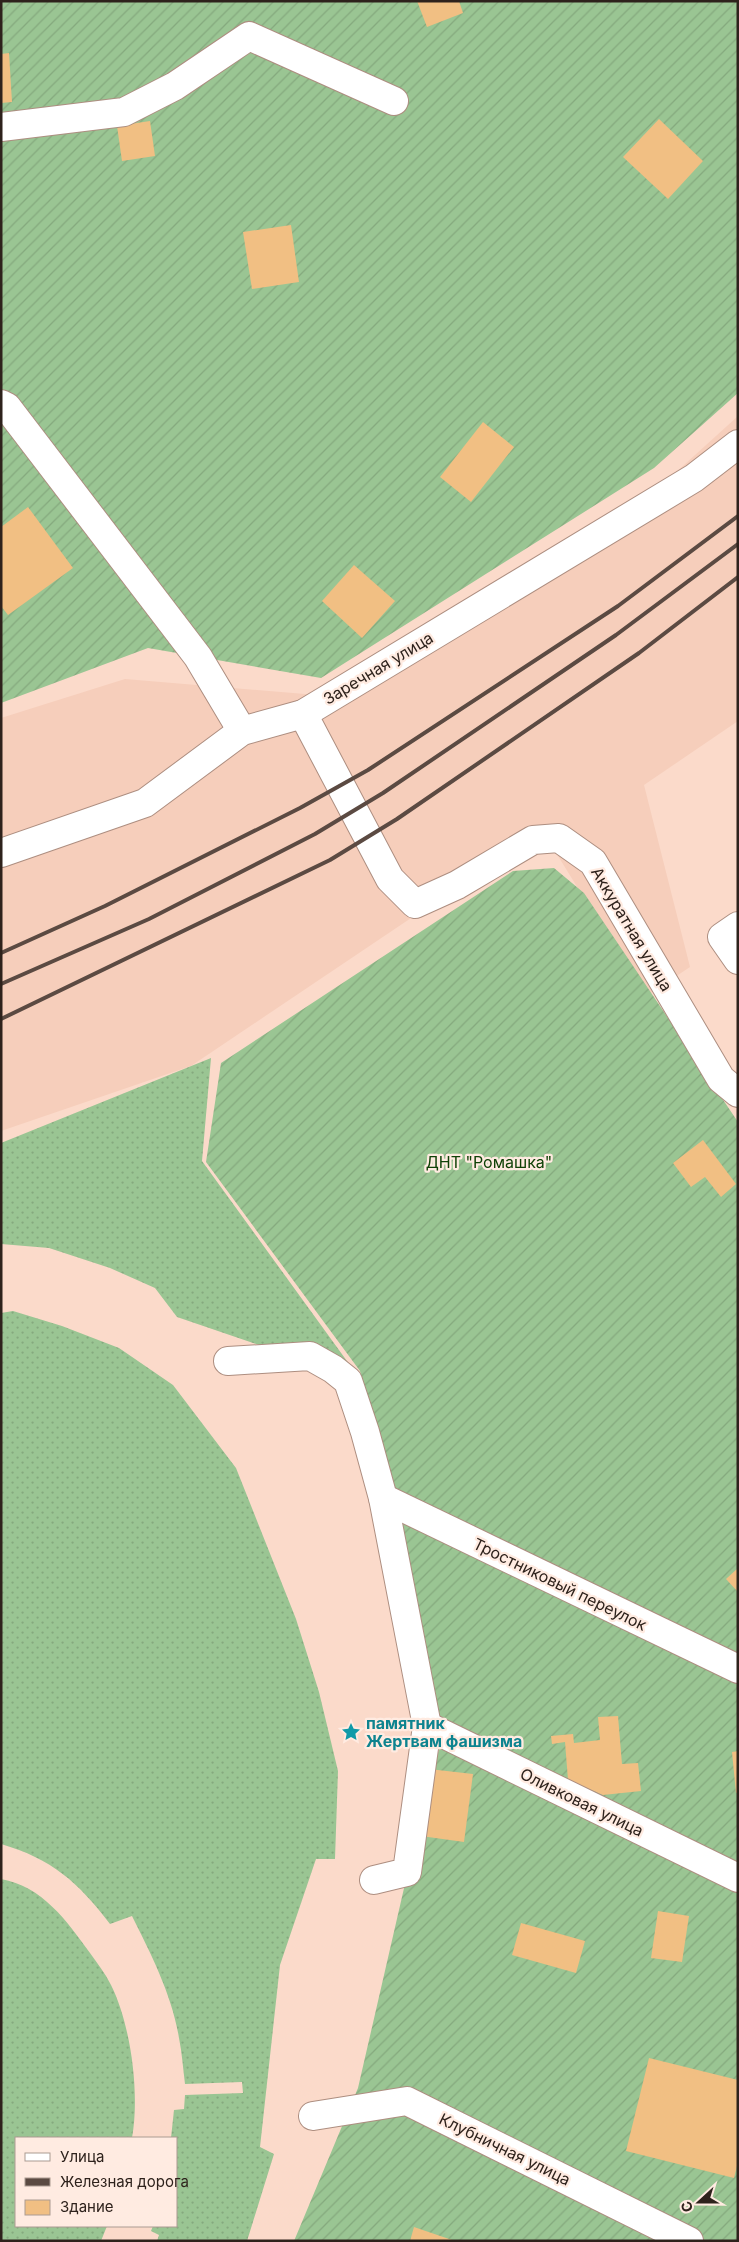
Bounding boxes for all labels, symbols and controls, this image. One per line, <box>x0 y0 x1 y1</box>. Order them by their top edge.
street label: Заречная улица <box>319 627 437 709</box>
street label: Аккуратная улица <box>587 863 677 995</box>
park label: ДНТ "Ромашка" <box>426 1152 552 1172</box>
street label: Тростниковый переулок <box>470 1533 650 1635</box>
place label: памятник Жертвам фашизма <box>366 1713 522 1751</box>
place icon: памятник Жертвам фашизма <box>340 1721 362 1743</box>
street label: Оливковая улица <box>517 1763 647 1841</box>
street label: Клубничная улица <box>436 2109 574 2189</box>
legend <box>15 2137 178 2227</box>
text: Улица <box>60 2147 104 2166</box>
text: Железная дорога <box>60 2172 189 2191</box>
north arrow <box>674 2177 724 2227</box>
text: Здание <box>60 2197 114 2216</box>
text: С <box>677 2199 696 2215</box>

